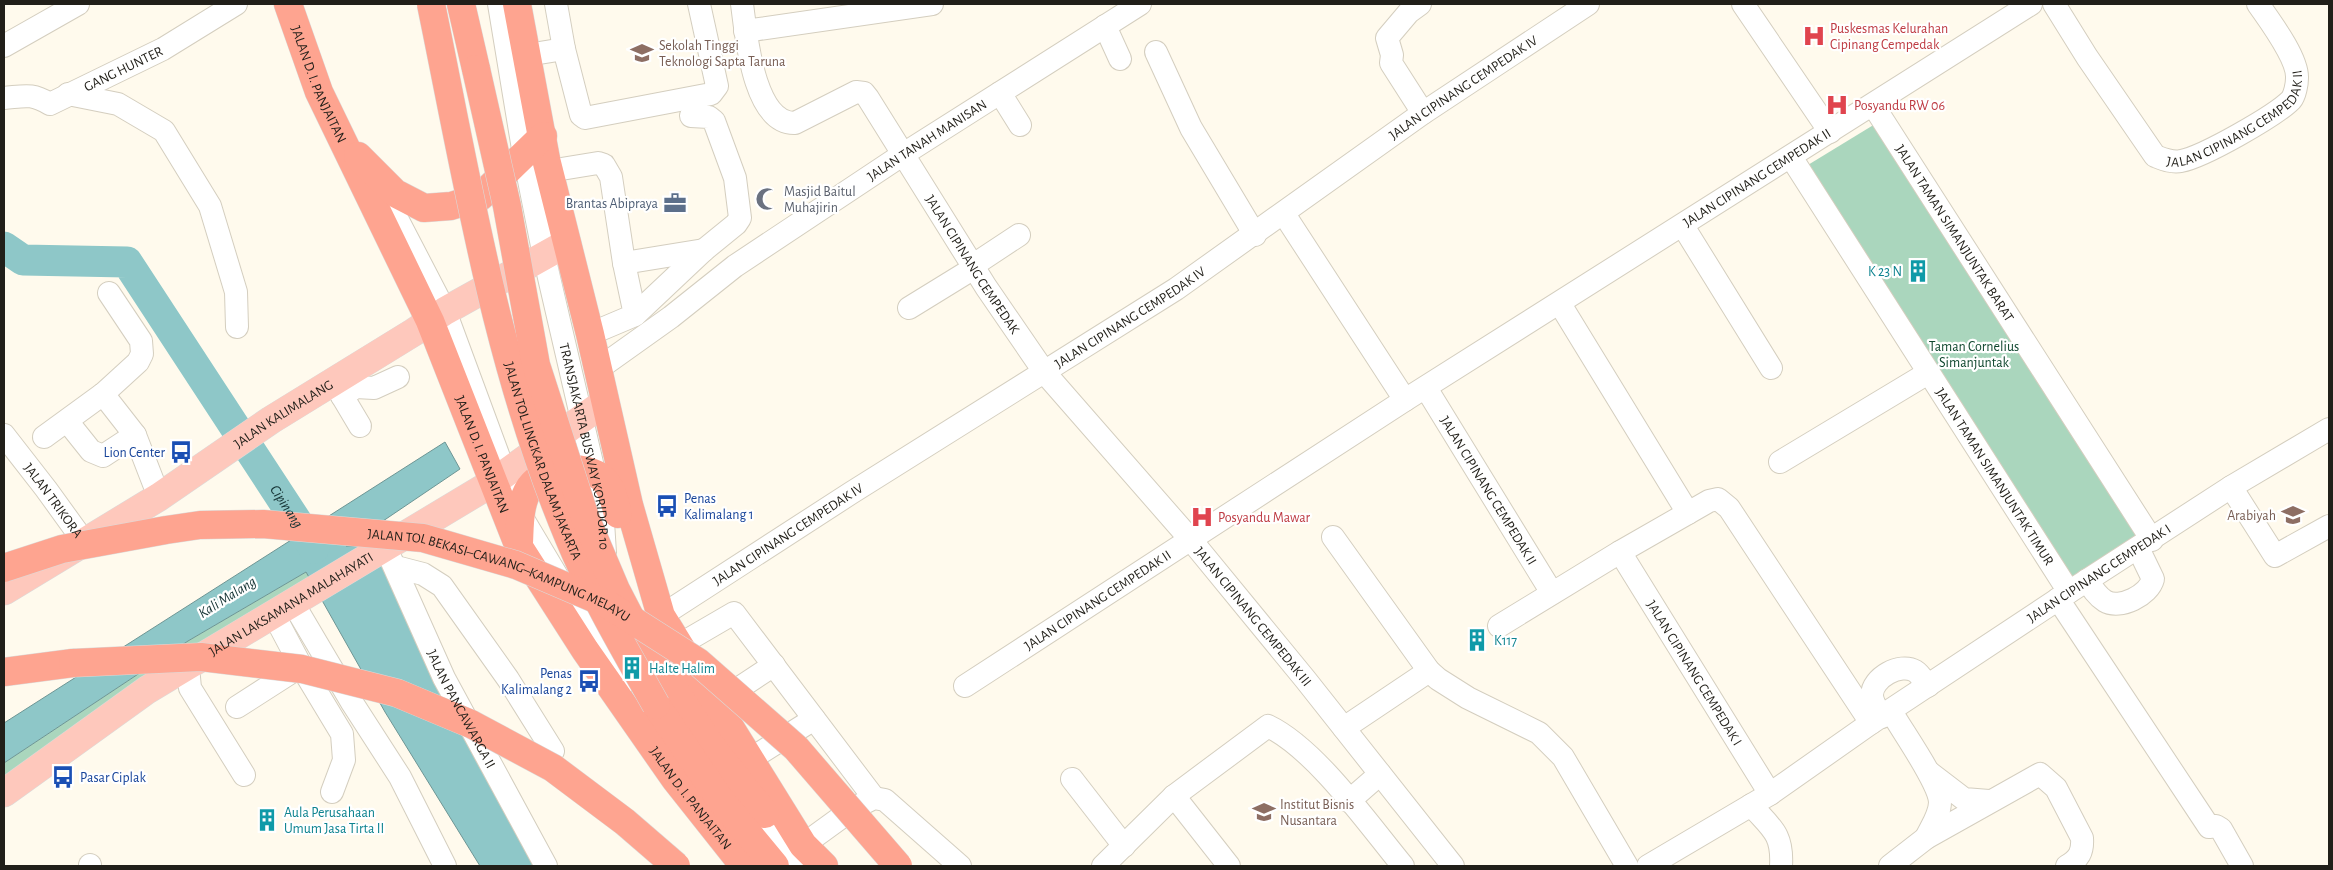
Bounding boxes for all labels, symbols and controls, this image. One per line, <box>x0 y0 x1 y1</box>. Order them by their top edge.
place label: Puskesmas Kelurahan Cipinang Cempedak <box>1830 22 1948 52</box>
hospital icon: Puskesmas Kelurahan Cipinang Cempedak <box>1801 23 1827 49</box>
street label: JALAN D. I. PANJAITAN <box>288 24 348 145</box>
street label: JALAN CIPINANG CEMPEDAK IV <box>1387 33 1540 143</box>
place label: Sekolah Tinggi Teknologi Sapta Taruna <box>659 39 786 69</box>
school or university icon: Sekolah Tinggi Teknologi Sapta Taruna <box>629 40 655 66</box>
street label: GANG HUNTER <box>82 44 165 94</box>
street label: JALAN CIPINANG CEMPEDAK II <box>2165 69 2305 170</box>
hospital icon: Posyandu RW 06 <box>1824 92 1850 118</box>
street label: JALAN TANAH MANISAN <box>865 97 989 184</box>
place label: Posyandu RW 06 <box>1854 99 1945 113</box>
street label: JALAN CIPINANG CEMPEDAK II <box>1681 127 1834 230</box>
street label: JALAN TAMAN SIMANJUNTAK BARAT <box>1893 143 2016 324</box>
place label: Masjid Baitul Muhajirin <box>784 185 856 215</box>
mosque icon: Masjid Baitul Muhajirin <box>754 186 780 212</box>
office icon: Brantas Abipraya <box>662 190 688 216</box>
street label: JALAN CIPINANG CEMPEDAK <box>922 193 1022 337</box>
place label: Brantas Abipraya <box>566 197 659 211</box>
building icon: K 23 N <box>1905 258 1931 284</box>
street label: JALAN CIPINANG CEMPEDAK IV <box>1053 265 1208 371</box>
place label: K 23 N <box>1868 265 1902 279</box>
park label: Taman Cornelius Simanjuntak <box>1929 340 2019 370</box>
street label: TRANSJAKARTA BUSWAY KORIDOR 10 <box>556 342 611 550</box>
street label: JALAN TOL LINGKAR DALAM JAKARTA <box>501 361 584 562</box>
street label: JALAN KALIMALANG <box>232 378 336 451</box>
street label: JALAN TAMAN SIMANJUNTAK TIMUR <box>1933 386 2056 568</box>
street label: JALAN D. I. PANJAITAN <box>452 394 511 515</box>
street label: JALAN CIPINANG CEMPEDAK II <box>1437 414 1539 568</box>
bus stop icon: Lion Center <box>168 439 194 465</box>
place label: Lion Center <box>104 446 165 460</box>
street label: JALAN TRIKORA <box>21 461 85 541</box>
street label: JALAN CIPINANG CEMPEDAK IV <box>711 481 866 588</box>
water label: Cipinang <box>267 482 306 531</box>
place label: Penas Kalimalang 1 <box>684 492 753 522</box>
bus stop icon: Penas Kalimalang 1 <box>654 493 680 519</box>
school or university icon: Arabiyah <box>2280 502 2306 528</box>
hospital icon: Posyandu Mawar <box>1189 504 1215 530</box>
place label: Arabiyah <box>2227 509 2276 523</box>
place label: Posyandu Mawar <box>1218 511 1310 525</box>
street label: JALAN CIPINANG CEMPEDAK I <box>2025 522 2174 625</box>
street label: JALAN TOL BEKASI–CAWANG–KAMPUNG MELAYU <box>367 527 632 625</box>
street label: JALAN CIPINANG CEMPEDAK III <box>1192 545 1314 689</box>
street label: JALAN CIPINANG CEMPEDAK II <box>1022 548 1174 653</box>
street label: JALAN LAKSAMANA MALAHAYATI <box>207 550 376 659</box>
water label: Kali Malang <box>196 574 259 621</box>
street label: JALAN CIPINANG CEMPEDAK I <box>1644 598 1744 748</box>
building icon: K117 <box>1464 627 1490 653</box>
place label: K117 <box>1494 634 1517 648</box>
street label: JALAN PANCAWARGA II <box>424 648 498 771</box>
building icon: Halte Halim <box>619 655 645 681</box>
place label: Halte Halim <box>649 662 715 676</box>
place label: Penas Kalimalang 2 <box>501 667 572 697</box>
bus stop icon: Penas Kalimalang 2 <box>576 668 602 694</box>
street label: JALAN D. I. PANJAITAN <box>647 745 734 852</box>
bus stop icon: Pasar Ciplak <box>50 764 76 790</box>
place label: Pasar Ciplak <box>80 771 146 785</box>
place label: Institut Bisnis Nusantara <box>1280 798 1354 828</box>
school or university icon: Institut Bisnis Nusantara <box>1251 799 1277 825</box>
place label: Aula Perusahaan Umum Jasa Tirta II <box>284 806 384 836</box>
building icon: Aula Perusahaan Umum Jasa Tirta II <box>254 807 280 833</box>

